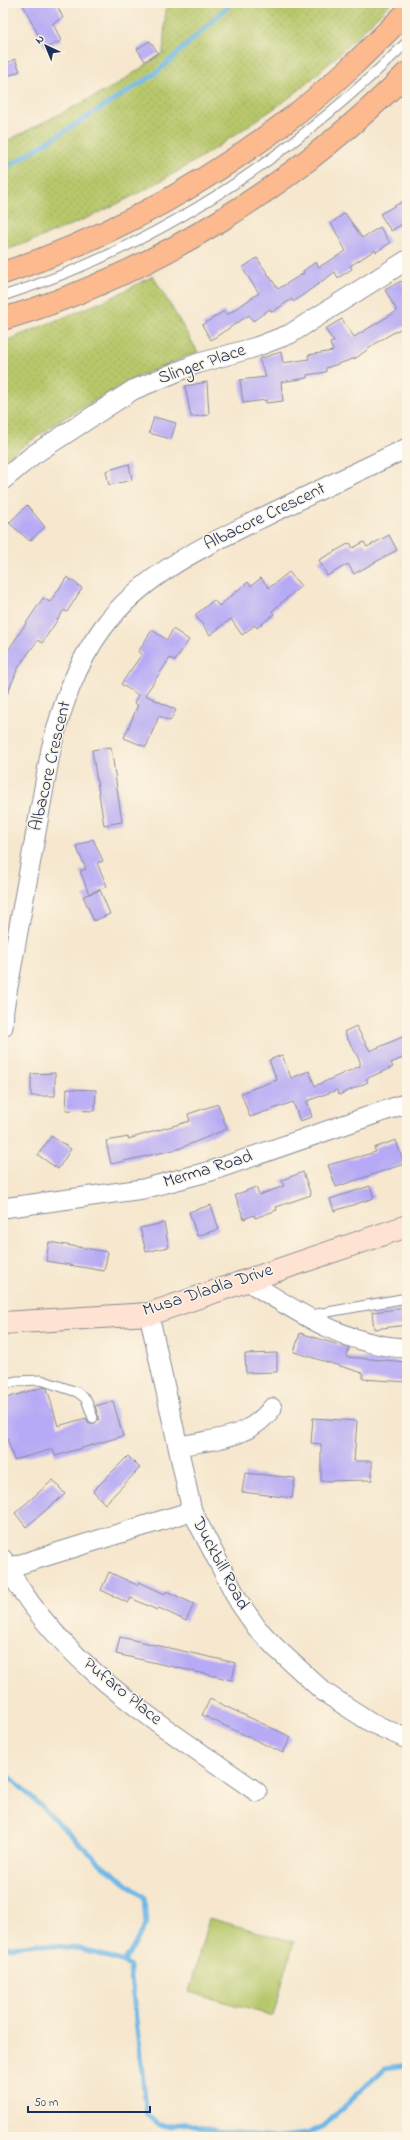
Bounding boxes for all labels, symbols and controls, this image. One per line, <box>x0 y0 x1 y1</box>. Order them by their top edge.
north arrow <box>26 26 66 66</box>
text: N <box>32 31 48 48</box>
street label: Slinger Place <box>155 338 250 393</box>
street label: Albacore Crescent <box>200 476 330 558</box>
street label: Albacore Crescent <box>23 699 79 833</box>
street label: Merma Road <box>160 1144 256 1196</box>
street label: Musa Dladla Drive <box>140 1257 277 1324</box>
street label: Duckbill Road <box>184 1512 255 1615</box>
street label: Pufaro Place <box>77 1652 168 1733</box>
scale bar <box>28 2088 150 2114</box>
text: 50 m <box>34 2094 58 2112</box>

